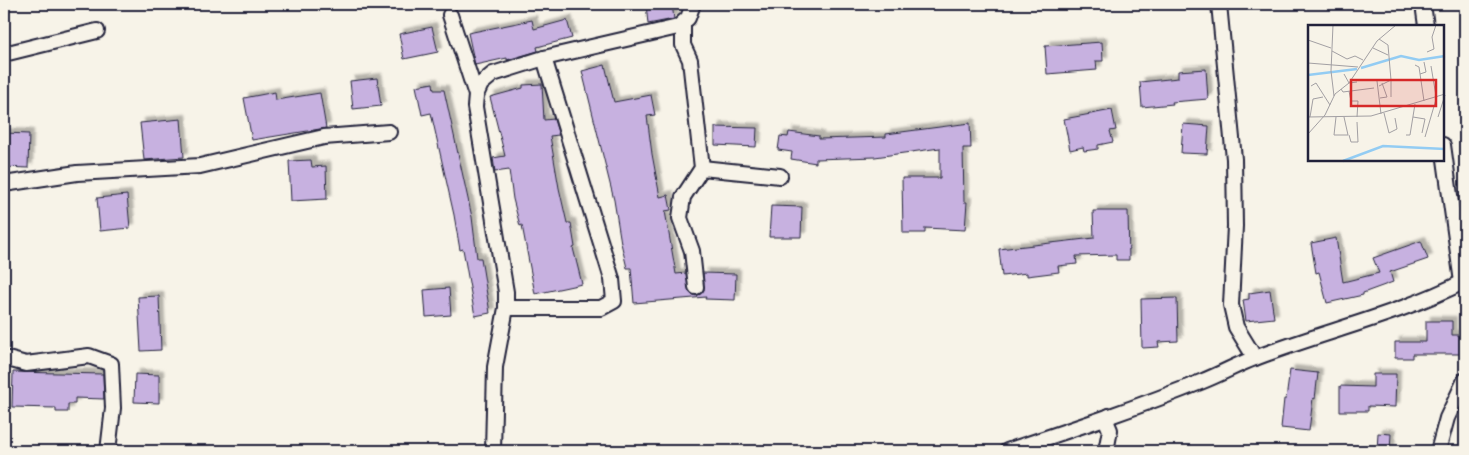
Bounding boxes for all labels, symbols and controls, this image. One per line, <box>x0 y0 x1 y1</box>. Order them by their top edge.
inset map <box>1308 25 1444 161</box>

